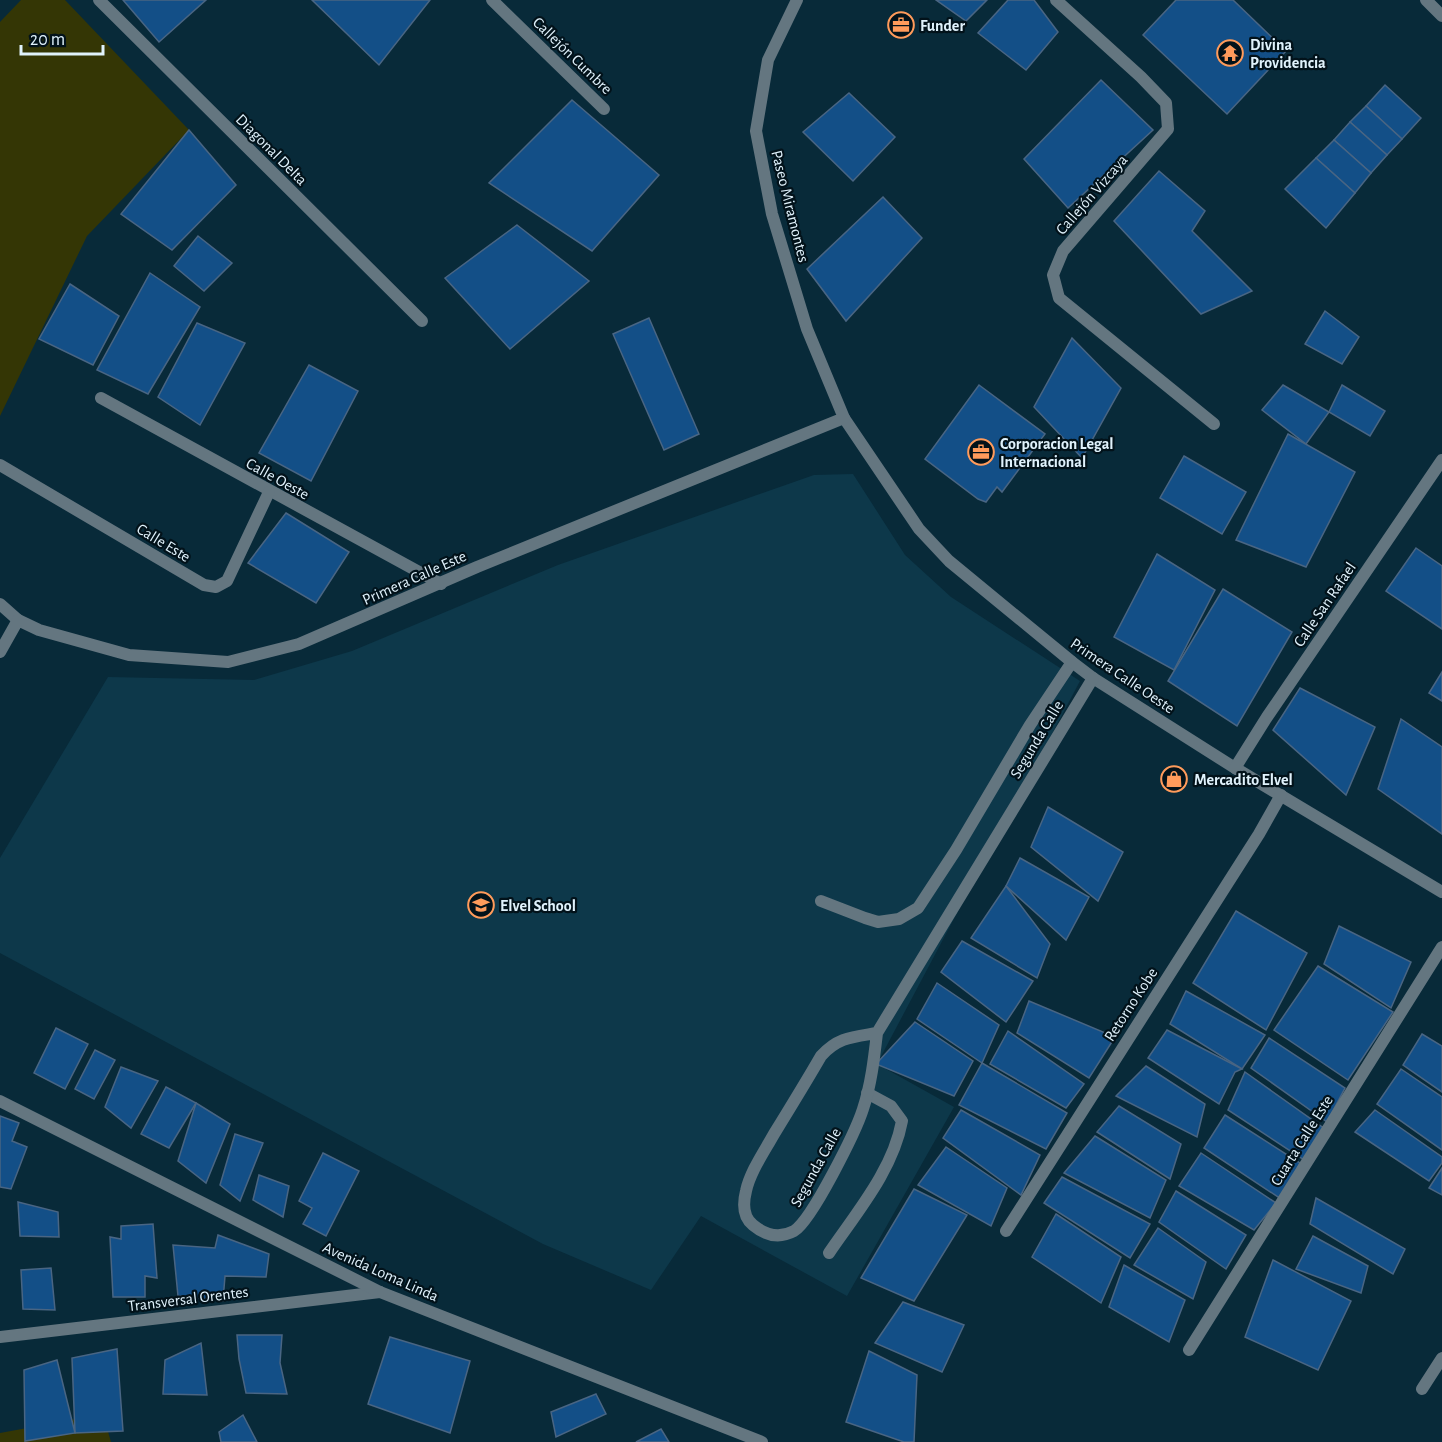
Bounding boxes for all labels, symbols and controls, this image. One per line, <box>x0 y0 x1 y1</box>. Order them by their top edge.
office icon: Funder <box>886 10 916 40</box>
street label: Callejón Cumbre <box>529 14 615 98</box>
scale bar <box>21 18 104 56</box>
place label: Funder <box>920 18 965 34</box>
text: 20 m <box>30 31 65 49</box>
place label: Divina Providencia <box>1250 37 1326 71</box>
temple icon: Divina Providencia <box>1215 38 1245 68</box>
street label: Diagonal Delta <box>233 111 310 188</box>
street label: Paseo Miramontes <box>768 149 812 264</box>
street label: Callejón Vizcaya <box>1053 152 1131 238</box>
place label: Corporacion Legal Internacional <box>1000 436 1114 470</box>
office icon: Corporacion Legal Internacional <box>966 437 996 467</box>
street label: Calle Oeste <box>243 455 312 503</box>
street label: Calle Este <box>134 521 193 565</box>
street label: Primera Calle Este <box>360 548 469 608</box>
street label: Calle San Rafael <box>1291 559 1359 650</box>
street label: Primera Calle Oeste <box>1068 635 1177 716</box>
street label: Segunda Calle <box>1007 698 1066 781</box>
shop icon: Mercadito Elvel <box>1159 764 1189 794</box>
place label: Mercadito Elvel <box>1194 772 1293 788</box>
school or university icon: Elvel School <box>466 890 496 920</box>
place label: Elvel School <box>500 898 576 914</box>
street label: Retorno Kobe <box>1101 965 1160 1044</box>
street label: Cuarta Calle Este <box>1268 1092 1336 1189</box>
street label: Segunda Calle <box>788 1125 844 1210</box>
street label: Avenida Loma Linda <box>320 1239 441 1305</box>
street label: Transversal Orentes <box>127 1284 249 1314</box>

